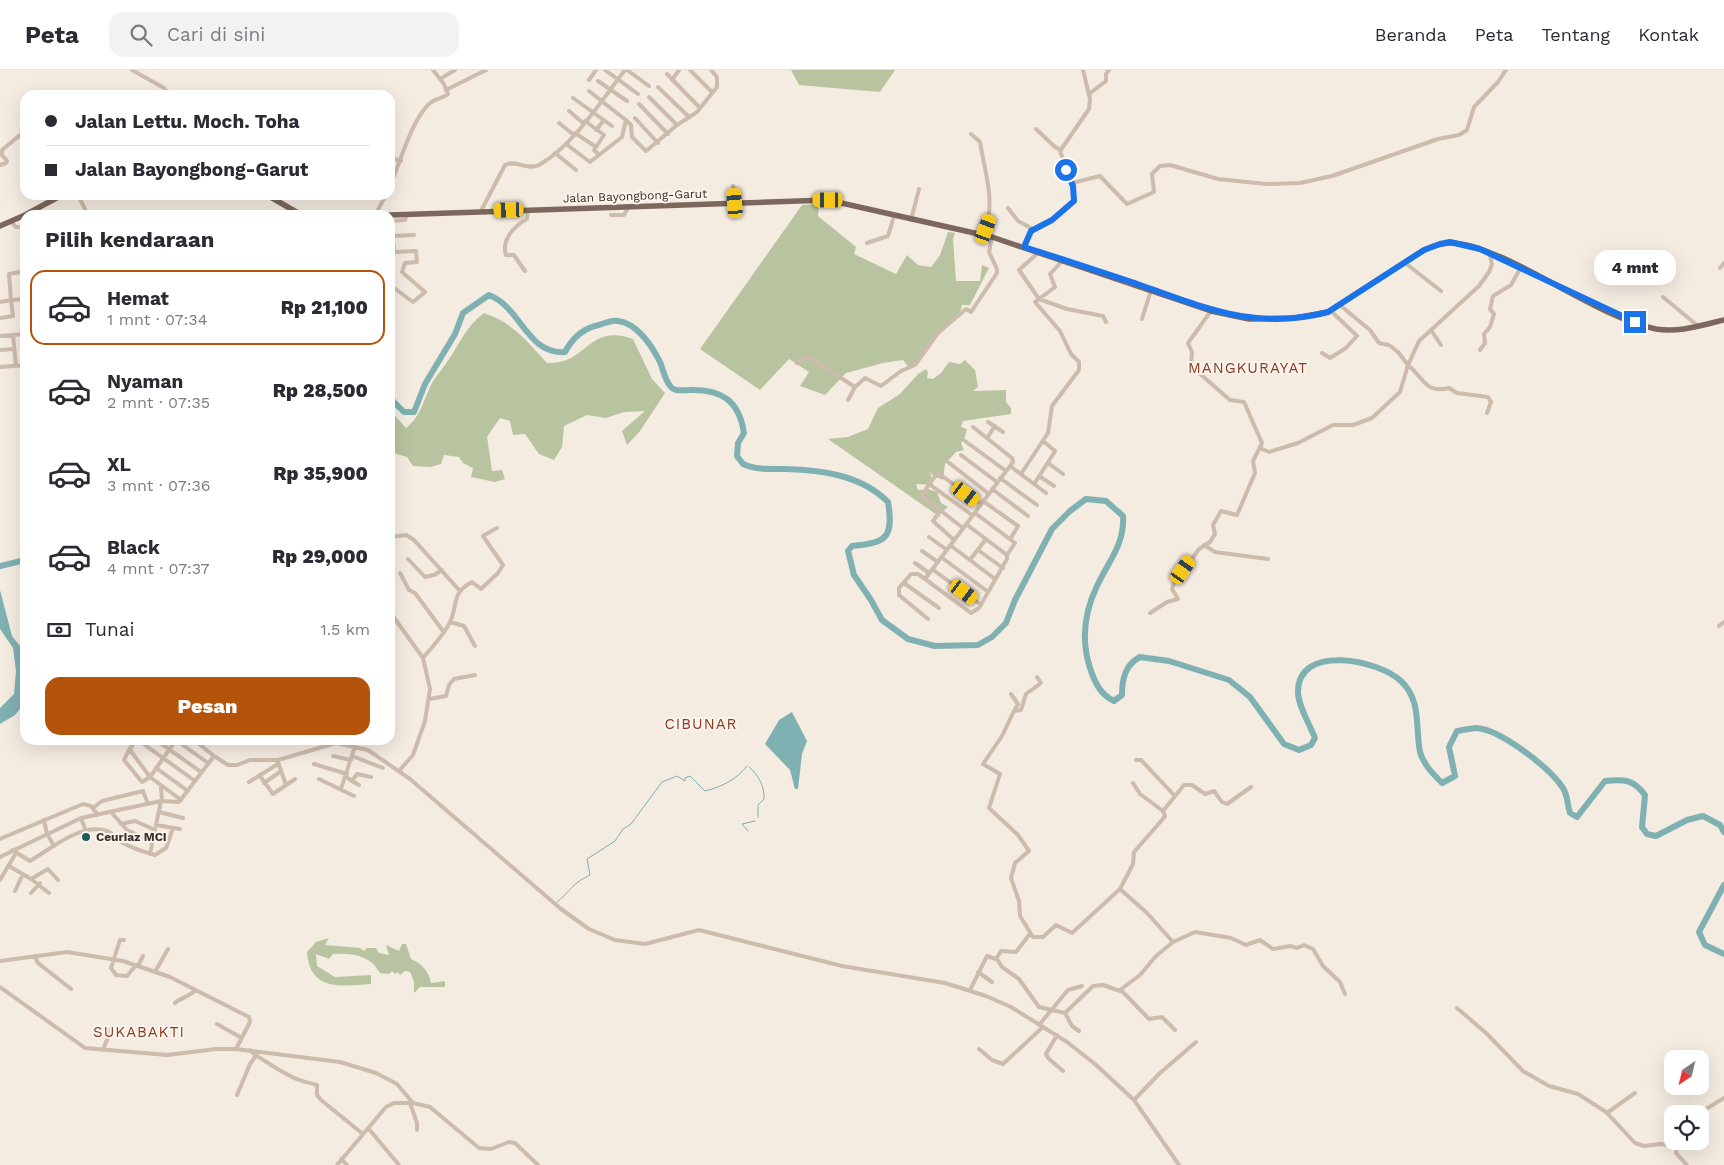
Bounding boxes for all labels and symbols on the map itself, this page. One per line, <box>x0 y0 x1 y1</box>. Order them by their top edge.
route start <box>1055 159 1077 181</box>
street label: Jalan Bayongbong-Garut <box>563 186 707 206</box>
car <box>726 187 743 219</box>
car <box>813 193 843 208</box>
car <box>493 202 524 218</box>
car <box>973 212 998 246</box>
callout: 4 mnt <box>1594 250 1676 284</box>
route end <box>1624 311 1646 333</box>
district label: MANGKURAYAT <box>1188 359 1308 377</box>
car <box>949 479 982 509</box>
car <box>1168 553 1197 587</box>
car <box>947 577 980 607</box>
district label: CIBUNAR <box>664 715 738 733</box>
place label: Ceuriaz MCI <box>96 830 167 844</box>
marker: Ceuriaz MCI <box>80 831 92 843</box>
district label: SUKABAKTI <box>93 1023 185 1041</box>
north arrow <box>1664 1050 1709 1095</box>

